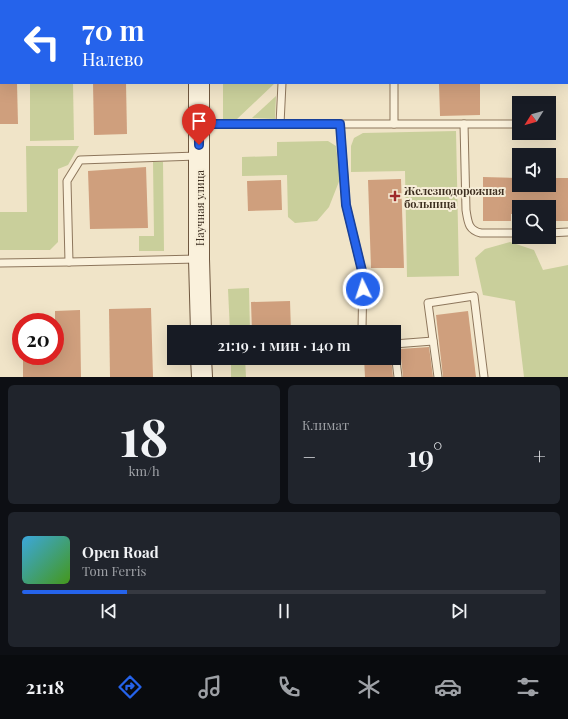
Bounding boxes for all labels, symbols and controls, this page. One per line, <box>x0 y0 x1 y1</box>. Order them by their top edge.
text: 70 m <box>82 11 145 48</box>
icon: left <box>16 16 68 68</box>
text: Налево <box>82 47 143 71</box>
north arrow <box>512 96 556 140</box>
map controls <box>512 96 556 244</box>
pin <box>182 104 216 145</box>
icon: arrive <box>188 110 210 132</box>
button: sound <box>512 148 556 192</box>
street label: Научная улица <box>192 169 207 246</box>
place label: Железнодорожная больница <box>403 183 505 211</box>
marker: Железнодорожная больница <box>389 190 401 202</box>
button: search <box>512 200 556 244</box>
position arrow <box>342 268 384 310</box>
speed limit sign: 20 <box>12 313 64 365</box>
text: 21:19 · 1 мин · 140 m <box>217 335 351 355</box>
text: 18 <box>119 401 169 470</box>
text: Климат <box>302 416 349 433</box>
text: 19° <box>407 435 443 475</box>
text: − <box>302 441 316 471</box>
text: + <box>533 441 546 471</box>
text: km/h <box>128 462 160 479</box>
text: Open Road <box>82 542 159 562</box>
text: Tom Ferris <box>82 562 146 579</box>
icon: previous <box>98 600 120 622</box>
icon: pause <box>273 600 295 622</box>
icon: next <box>448 600 470 622</box>
icon: directions <box>116 673 144 701</box>
icon: music <box>196 673 224 701</box>
icon: phone <box>275 673 303 701</box>
icon: climate <box>355 673 383 701</box>
icon: car <box>434 673 462 701</box>
icon: filters <box>514 673 542 701</box>
text: 21:18 <box>26 675 64 699</box>

